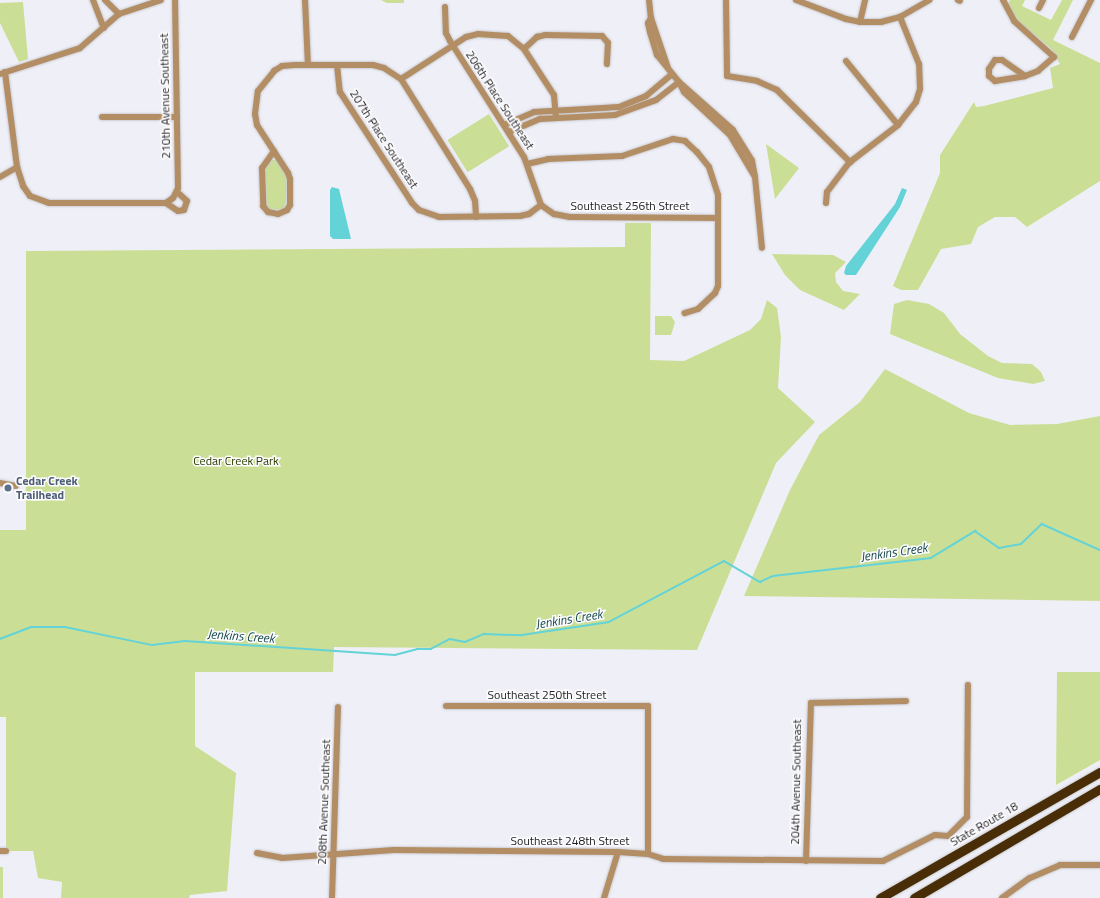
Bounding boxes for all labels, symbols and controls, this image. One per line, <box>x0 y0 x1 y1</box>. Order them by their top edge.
street label: 210th Avenue Southeast <box>157 33 173 159</box>
street label: 206th Place Southeast <box>463 48 537 152</box>
street label: 207th Place Southeast <box>347 87 421 191</box>
street label: Southeast 256th Street <box>571 199 689 213</box>
park label: Cedar Creek Park <box>193 454 279 468</box>
place label: Cedar Creek Trailhead <box>16 474 78 502</box>
marker: Cedar Creek Trailhead <box>3 483 13 493</box>
water label: Jenkins Creek <box>859 540 929 564</box>
water label: Jenkins Creek <box>534 606 604 632</box>
water label: Jenkins Creek <box>207 626 275 646</box>
street label: Southeast 250th Street <box>488 688 606 702</box>
street label: 204th Avenue Southeast <box>788 719 804 845</box>
street label: 208th Avenue Southeast <box>315 739 333 865</box>
street label: State Route 18 <box>948 799 1020 849</box>
street label: Southeast 248th Street <box>511 834 629 848</box>

